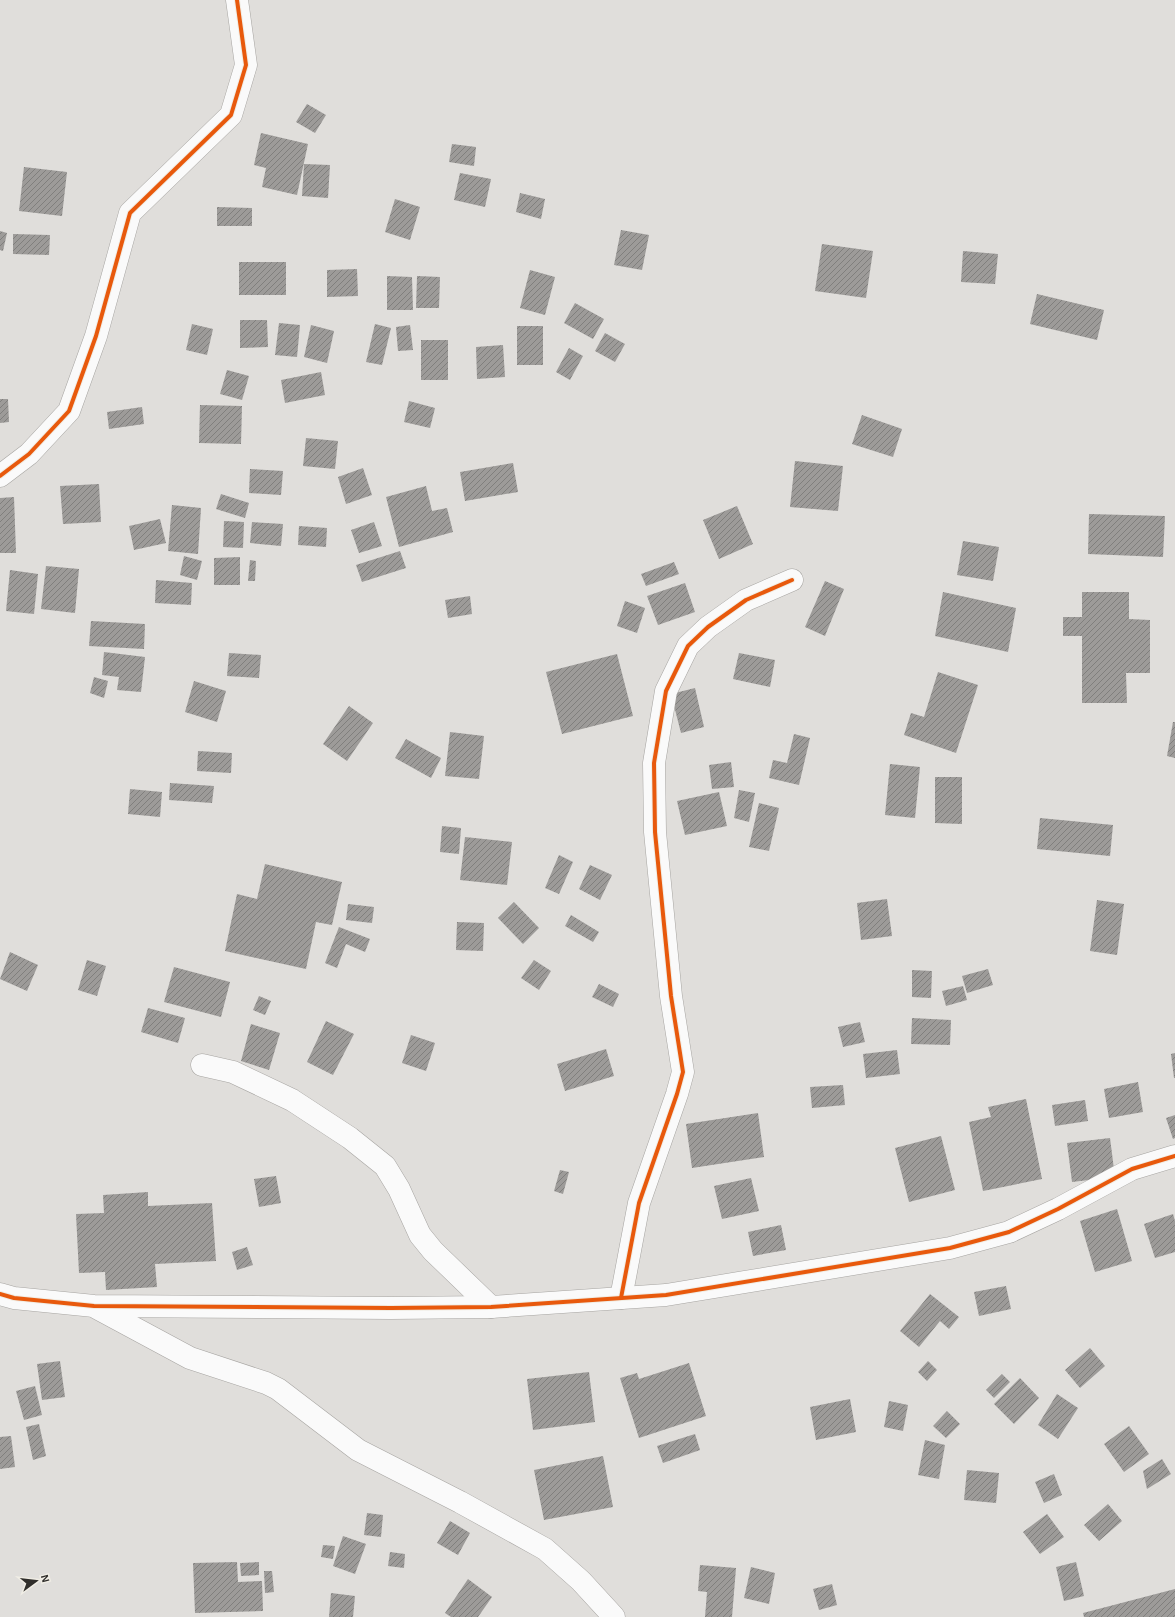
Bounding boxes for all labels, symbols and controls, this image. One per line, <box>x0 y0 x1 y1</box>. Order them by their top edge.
north arrow <box>16 1561 56 1601</box>
text: N <box>39 1573 51 1584</box>

